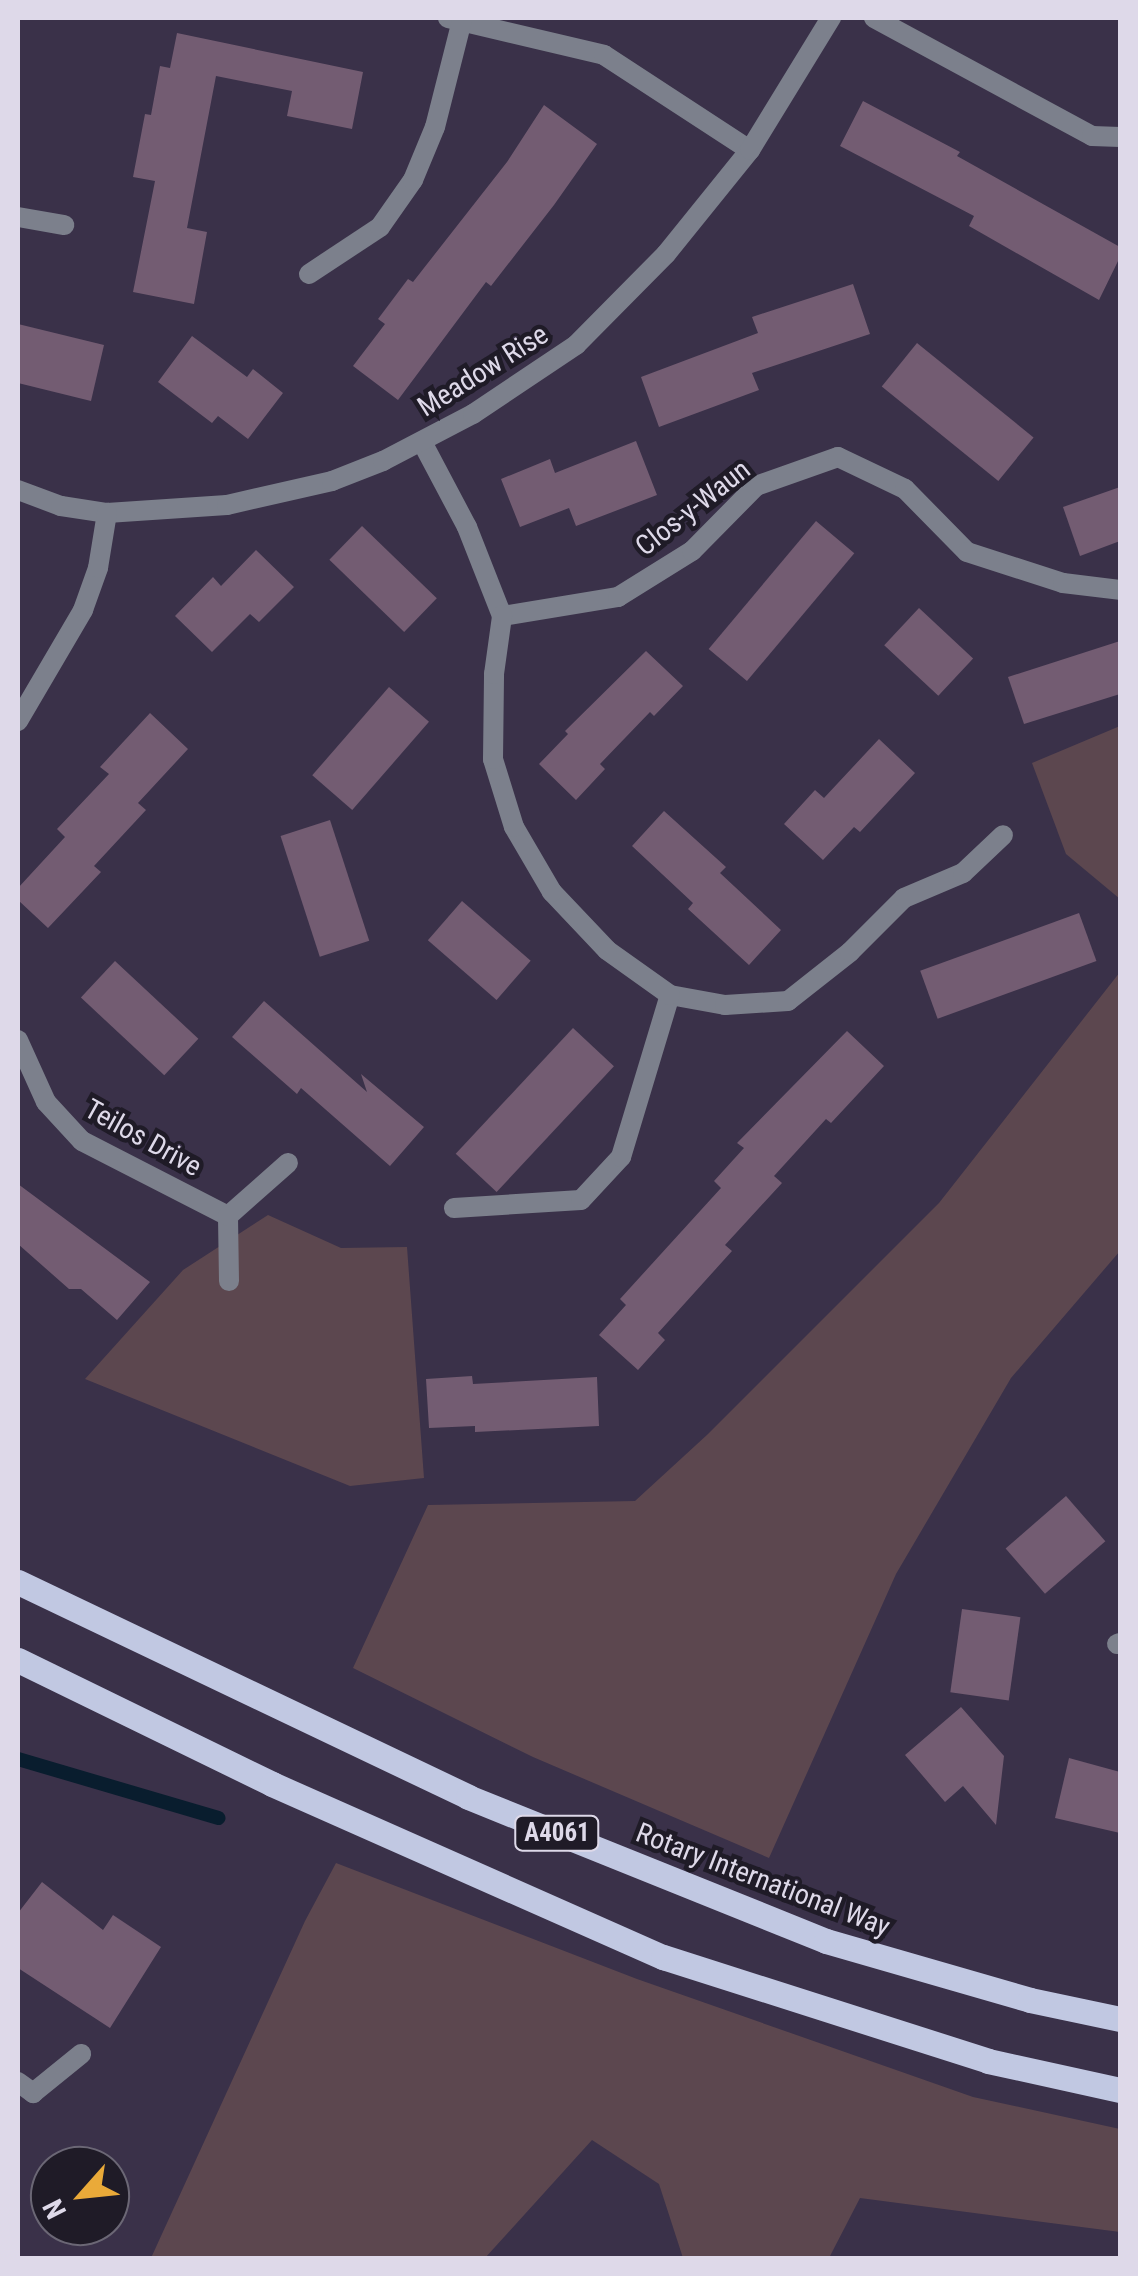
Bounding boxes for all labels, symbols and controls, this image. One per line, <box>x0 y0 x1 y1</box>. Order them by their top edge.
street label: Meadow Rise <box>412 318 554 424</box>
street label: Clos-y-Waun <box>629 453 757 563</box>
street label: Teilos Drive <box>79 1092 207 1184</box>
road number: A4061 <box>512 1813 602 1853</box>
street label: Rotary International Way <box>631 1816 895 1944</box>
north arrow <box>30 2146 130 2246</box>
text: N <box>36 2194 73 2224</box>

